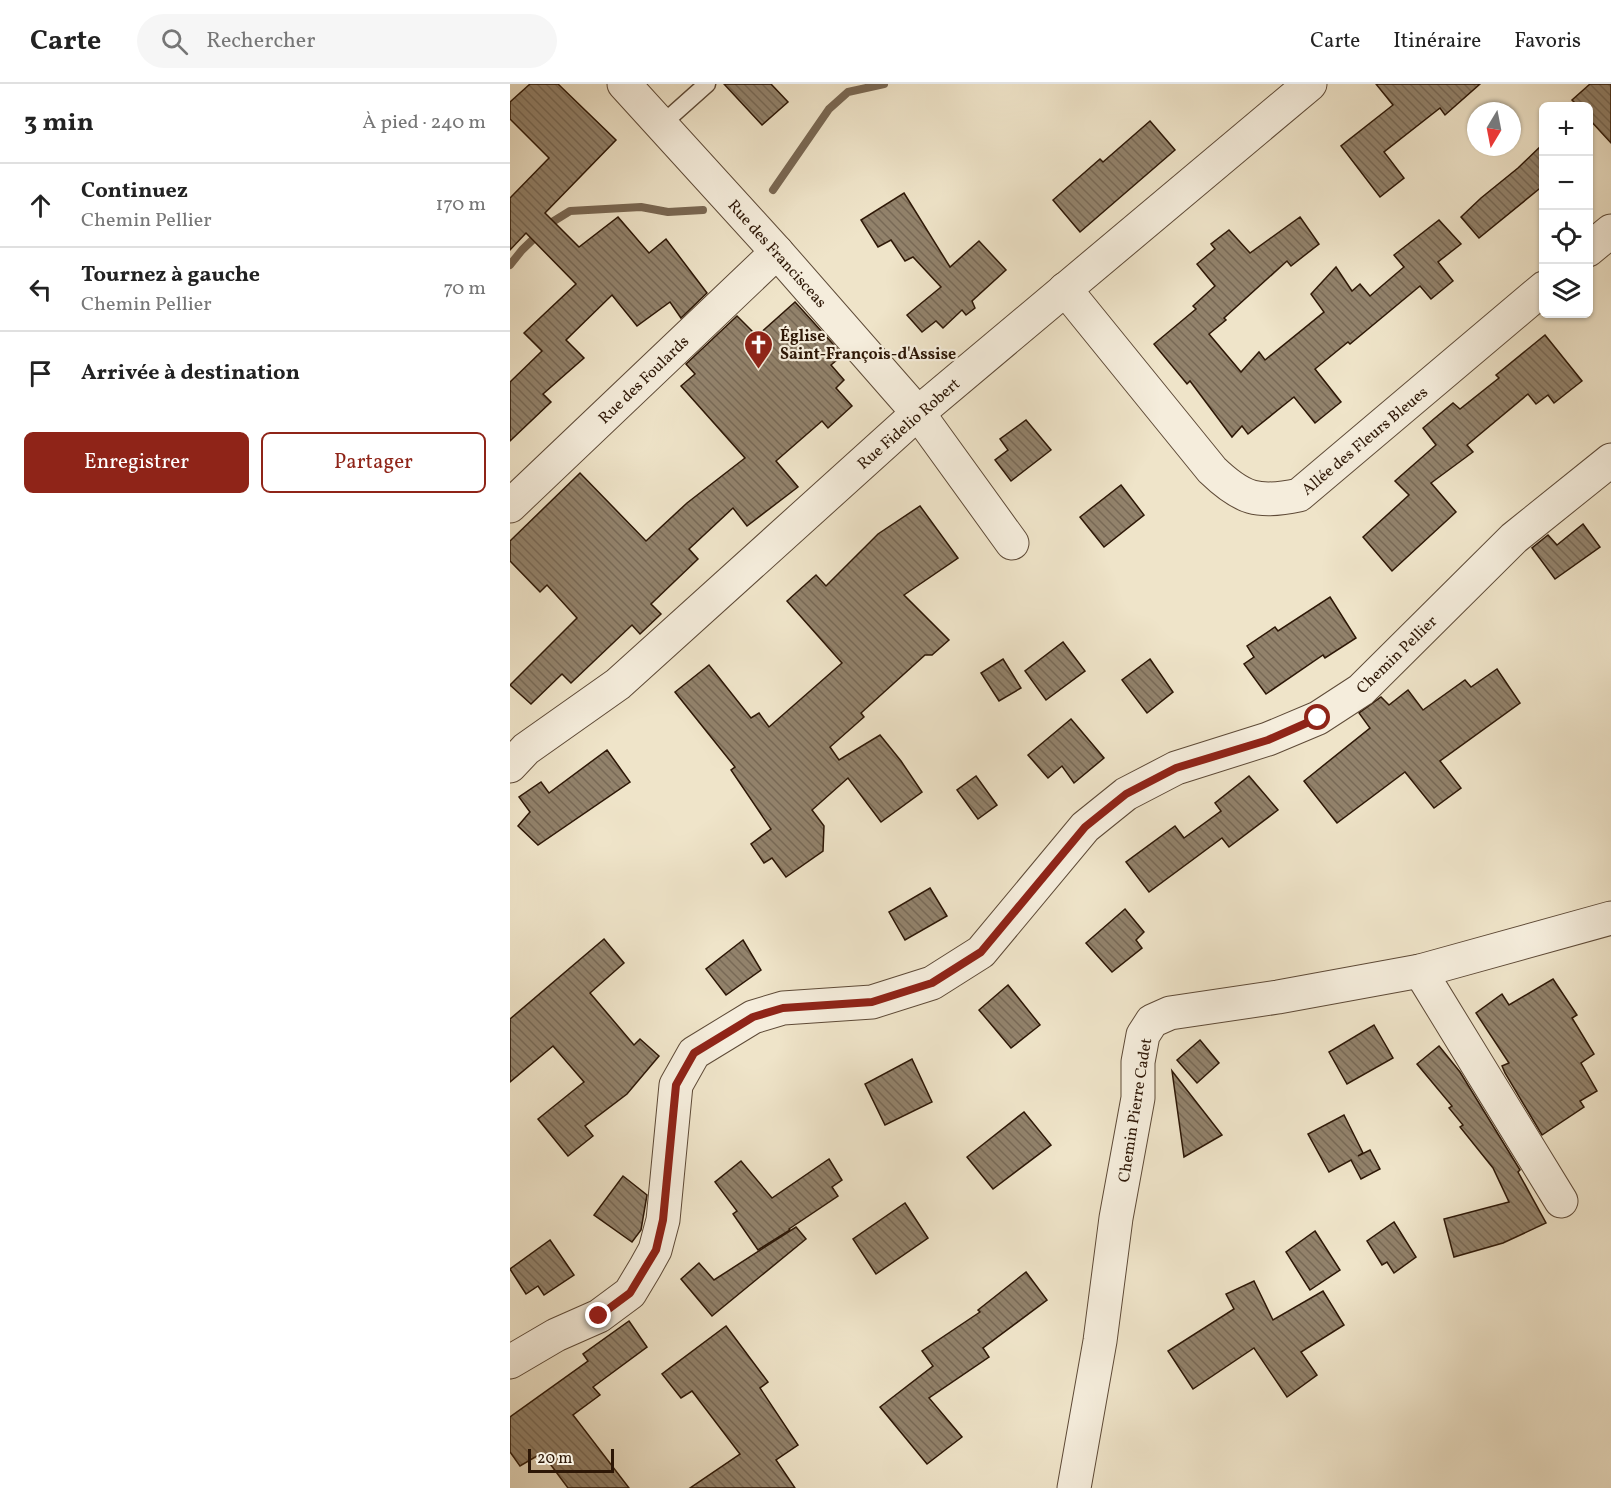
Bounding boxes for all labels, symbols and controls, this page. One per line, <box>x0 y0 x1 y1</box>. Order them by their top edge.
search box <box>137 14 557 68</box>
text: Carte <box>30 22 101 61</box>
icon: search <box>158 25 191 58</box>
text: Rechercher <box>206 26 315 57</box>
text: Carte <box>1310 27 1360 56</box>
text: Itinéraire <box>1393 27 1481 56</box>
text: Favoris <box>1514 27 1581 56</box>
north arrow <box>1467 102 1521 156</box>
map controls <box>1539 102 1593 318</box>
button: + <box>1539 102 1593 156</box>
text: 3 min <box>24 105 94 141</box>
text: À pied · 240 m <box>362 109 486 137</box>
button: − <box>1539 156 1593 210</box>
text: Continuez <box>81 176 188 207</box>
icon: ahead <box>24 189 57 222</box>
text: 170 m <box>436 191 486 219</box>
street label: Rue des Francisceas <box>722 196 831 313</box>
text: Chemin Pellier <box>81 207 212 235</box>
button: locate <box>1539 210 1593 264</box>
text: Tournez à gauche <box>81 260 260 291</box>
button: layers <box>1539 264 1593 318</box>
icon: left <box>24 273 57 306</box>
text: 70 m <box>443 275 486 303</box>
text: Chemin Pellier <box>81 291 212 319</box>
place label: Église Saint-François-d'Assise <box>780 326 956 366</box>
church icon: Église Saint-François-d'Assise <box>743 328 775 370</box>
street label: Rue des Foulards <box>594 331 695 429</box>
icon: arrive <box>24 357 57 390</box>
text: Arrivée à destination <box>81 358 300 389</box>
street label: Rue Fidelio Robert <box>853 373 966 475</box>
street label: Allée des Fleurs Bleues <box>1297 382 1433 501</box>
button: Enregistrer <box>24 432 249 493</box>
button: Partager <box>261 432 486 493</box>
street label: Chemin Pellier <box>1352 611 1443 700</box>
route start <box>1304 704 1330 730</box>
street label: Chemin Pierre Cadet <box>1114 1036 1158 1184</box>
route end <box>585 1302 611 1328</box>
scale bar <box>528 1446 614 1474</box>
text: 20 m <box>537 1448 572 1470</box>

